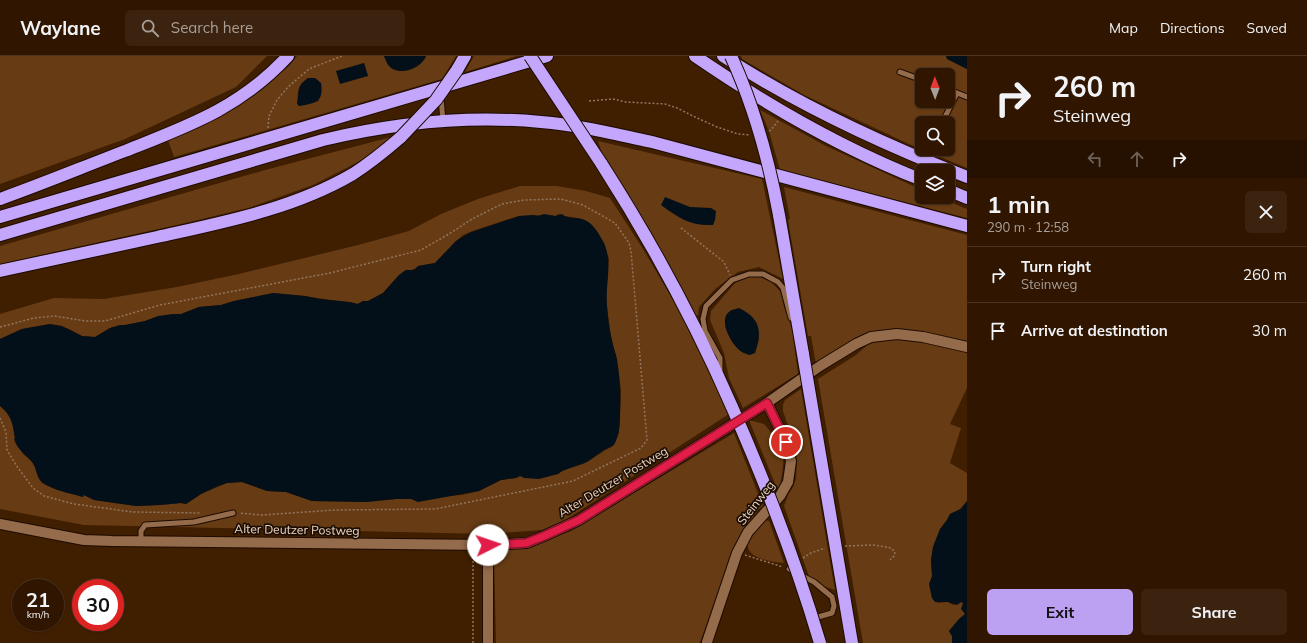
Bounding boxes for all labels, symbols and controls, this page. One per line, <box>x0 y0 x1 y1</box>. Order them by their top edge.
search box <box>125 10 405 46</box>
text: Waylane <box>20 16 101 40</box>
icon: search <box>139 17 161 39</box>
text: Search here <box>171 18 253 37</box>
text: Map <box>1109 19 1138 37</box>
text: Directions <box>1160 19 1225 37</box>
text: Saved <box>1247 19 1287 37</box>
north arrow <box>915 68 955 108</box>
map controls <box>915 68 955 204</box>
text: 260 m <box>1053 69 1136 104</box>
icon: right <box>987 72 1039 124</box>
text: Steinweg <box>1053 104 1131 127</box>
button: search <box>915 116 955 156</box>
icon: left <box>1084 148 1106 170</box>
icon: ahead <box>1126 148 1148 170</box>
icon: right <box>1168 148 1190 170</box>
button: layers <box>915 164 955 204</box>
text: 1 min <box>987 189 1050 219</box>
button: close <box>1245 191 1287 233</box>
text: 290 m · 12:58 <box>987 219 1069 235</box>
text: Turn right <box>1021 257 1091 276</box>
icon: right <box>987 264 1009 286</box>
text: 260 m <box>1243 265 1287 284</box>
text: Steinweg <box>1021 276 1077 292</box>
icon: arrive <box>987 320 1009 342</box>
text: Arrive at destination <box>1021 321 1168 340</box>
text: 30 m <box>1252 321 1287 340</box>
pin <box>769 425 803 459</box>
icon: arrive <box>775 431 797 453</box>
street label: Alter Deutzer Postweg <box>555 443 670 520</box>
street label: Steinweg <box>734 478 778 528</box>
street label: Alter Deutzer Postweg <box>234 521 360 538</box>
position arrow <box>467 524 509 566</box>
speed limit sign: 30 <box>72 579 124 631</box>
text: 21 <box>26 587 50 612</box>
button: Exit <box>987 589 1133 635</box>
button: Share <box>1141 589 1287 635</box>
text: km/h <box>27 608 49 621</box>

